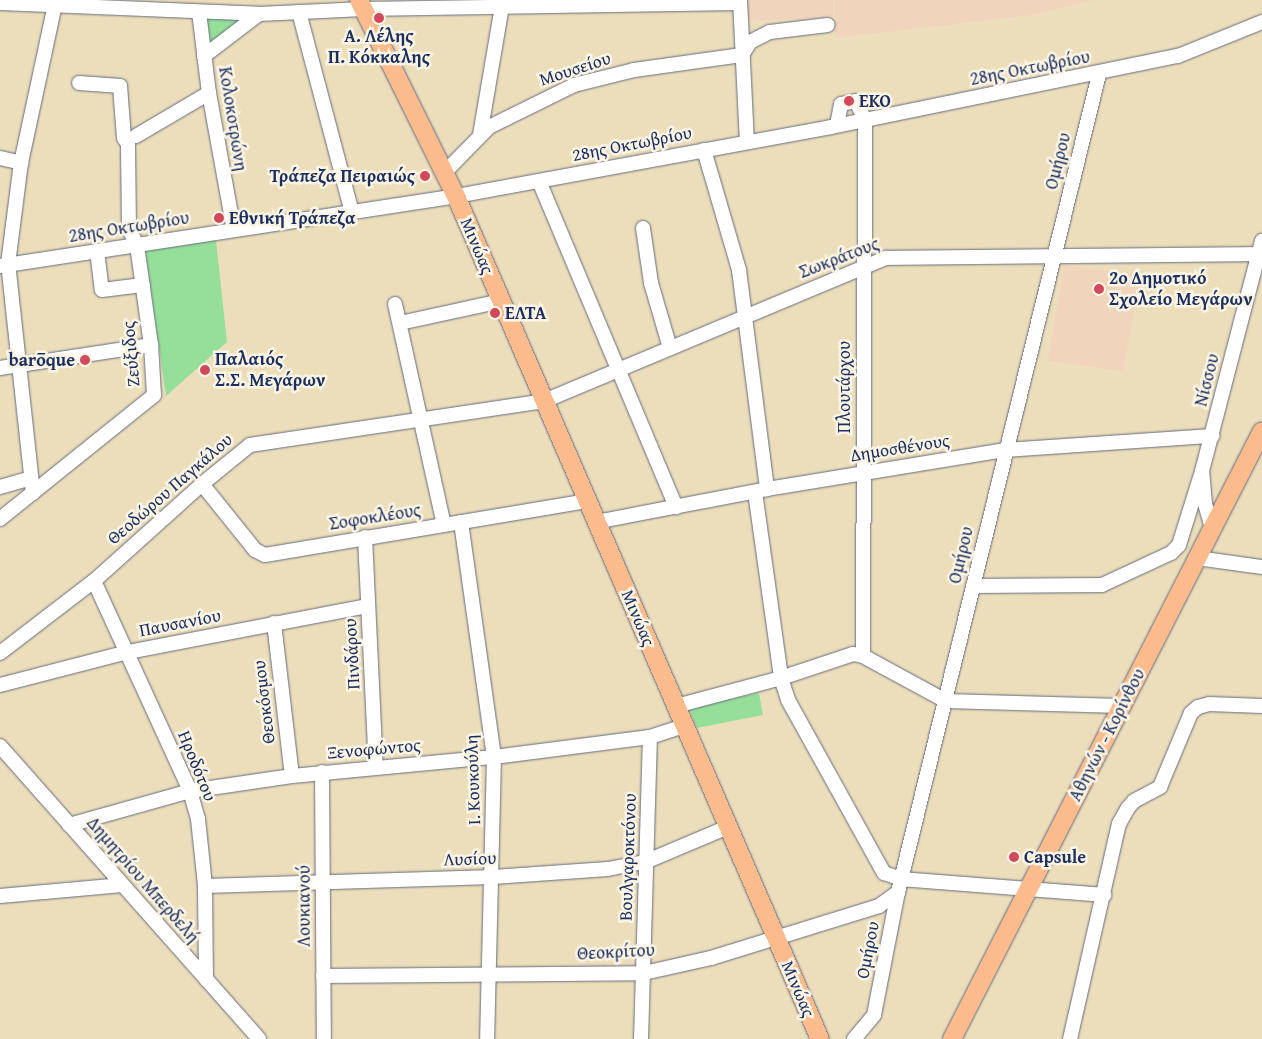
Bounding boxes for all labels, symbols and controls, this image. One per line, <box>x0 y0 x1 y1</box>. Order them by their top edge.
marker: Α. Λέλης Π. Κόκκαλης <box>373 12 385 24</box>
place label: Α. Λέλης Π. Κόκκαλης <box>328 26 430 68</box>
street label: 28ης Οκτωβρίου <box>968 46 1092 90</box>
street label: Μουσείου <box>537 47 613 91</box>
street label: Κολοκοτρώνη <box>214 65 252 173</box>
place label: EKO <box>859 90 891 112</box>
marker: EKO <box>843 95 855 107</box>
street label: 28ης Οκτωβρίου <box>570 122 694 166</box>
street label: Ομήρου <box>1041 130 1075 192</box>
place label: Τράπεζα Πειραιώς <box>269 165 415 187</box>
marker: Τράπεζα Πειραιώς <box>419 170 431 182</box>
street label: 28ης Οκτωβρίου <box>67 207 191 247</box>
place label: Εθνική Τράπεζα <box>229 207 356 229</box>
marker: Εθνική Τράπεζα <box>213 212 225 224</box>
street label: Μινώας <box>456 215 498 277</box>
street label: Σωκράτους <box>796 233 882 283</box>
place label: 2ο Δημοτικό Σχολείο Μεγάρων <box>1109 268 1253 310</box>
marker: 2ο Δημοτικό Σχολείο Μεγάρων <box>1093 283 1105 295</box>
place label: ΕΛΤΑ <box>505 302 546 324</box>
marker: ΕΛΤΑ <box>489 307 501 319</box>
street label: Ζεύξιδος <box>117 320 145 388</box>
street label: Πλουτάρχου <box>833 341 855 433</box>
place label: barōque <box>9 349 75 371</box>
place label: Παλαιός Σ.Σ. Μεγάρων <box>215 349 326 392</box>
street label: Νίσσου <box>1190 351 1224 409</box>
marker: barōque <box>79 354 91 366</box>
marker: Παλαιός Σ.Σ. Μεγάρων <box>199 364 211 376</box>
street label: Θεοδώρου Παγκάλου <box>103 429 237 549</box>
street label: Δημοσθένους <box>849 430 951 466</box>
street label: Σοφοκλέους <box>328 499 422 535</box>
street label: Ομήρου <box>944 524 978 586</box>
street label: Μινώας <box>617 587 659 649</box>
street label: Παυσανίου <box>137 605 223 641</box>
street label: Πινδάρου <box>339 618 365 690</box>
street label: Θεοκόσμου <box>248 659 280 745</box>
street label: Αθηνών - Κορίνθου <box>1064 665 1150 805</box>
street label: Ηροδότου <box>173 728 221 804</box>
street label: Ξενοφώντος <box>326 734 422 764</box>
street label: Ι. Κουκούλη <box>461 734 485 826</box>
street label: Βουλγαροκτόνου <box>615 793 641 921</box>
street label: Δημητρίου Μπερδελή <box>82 812 204 948</box>
place label: Capsule <box>1024 846 1086 868</box>
street label: Λυσίου <box>443 847 497 871</box>
marker: Capsule <box>1008 851 1020 863</box>
street label: Λουκιανού <box>293 865 315 947</box>
street label: Ομήρου <box>852 919 884 981</box>
street label: Θεοκρίτου <box>577 939 655 965</box>
street label: Μινώας <box>777 958 819 1020</box>

